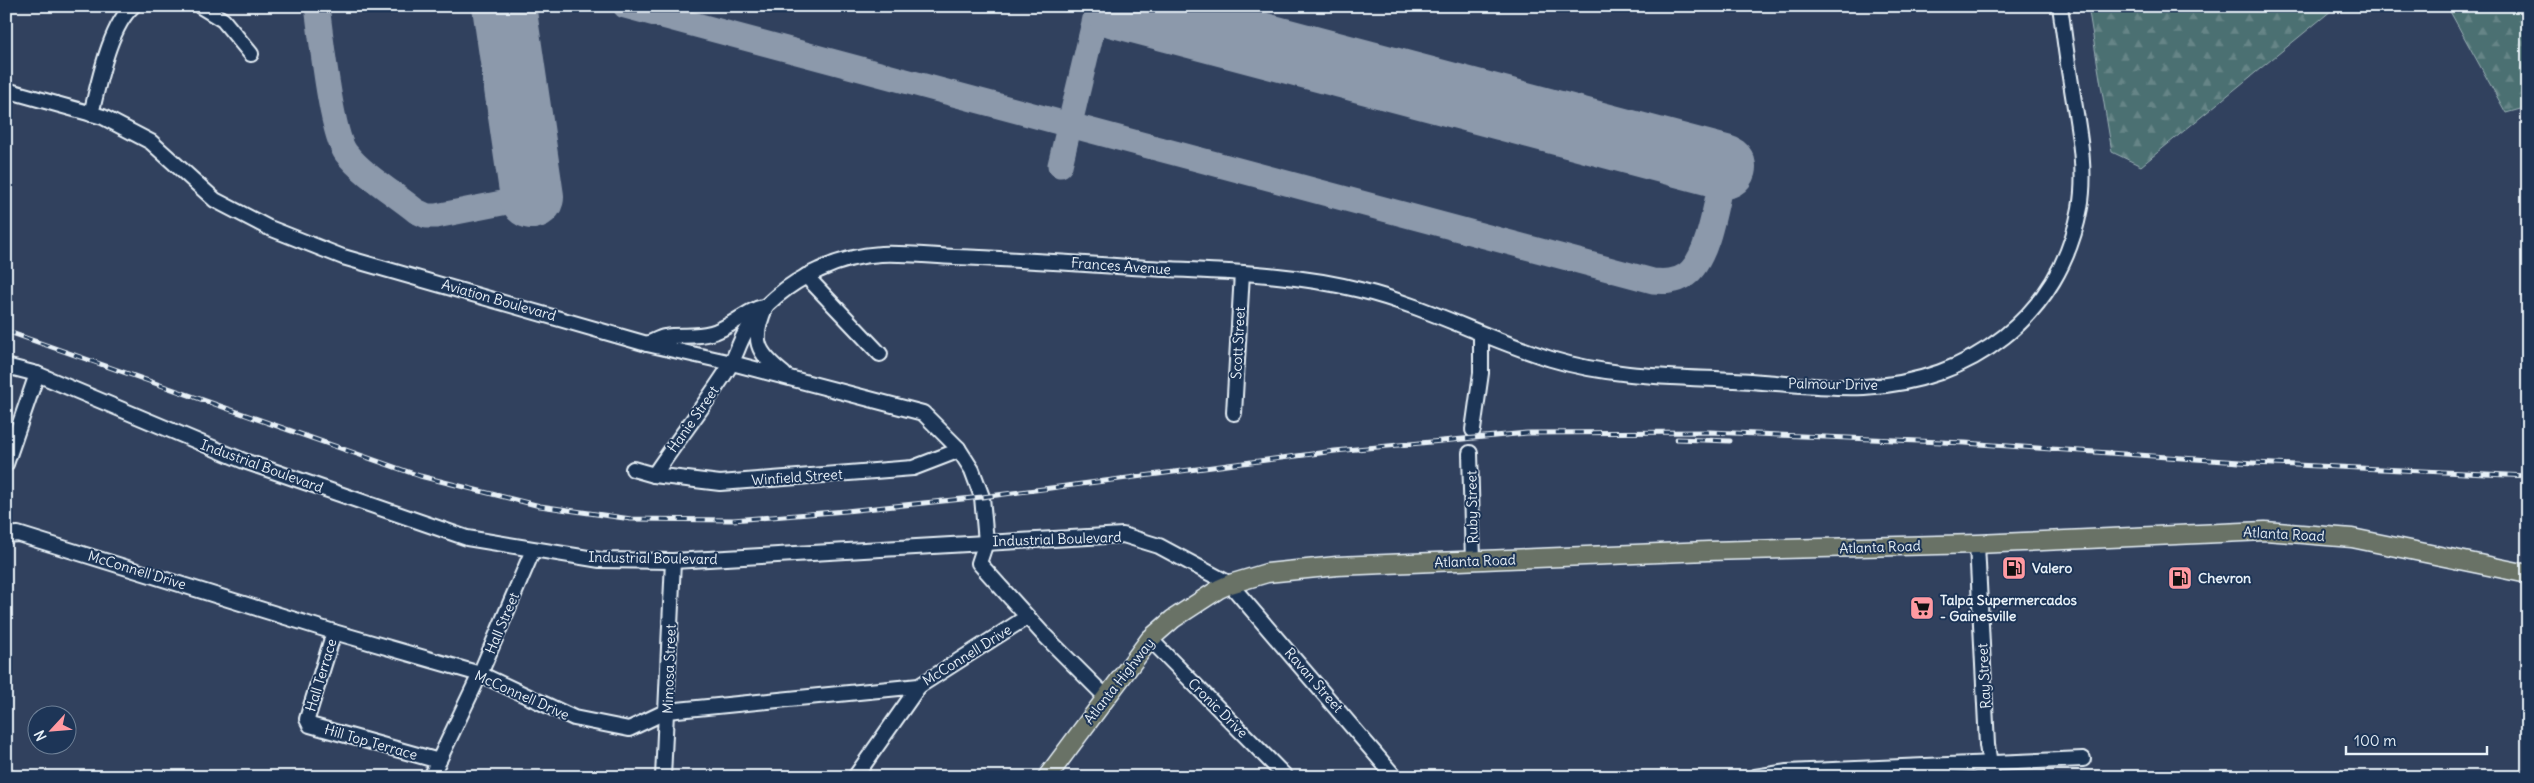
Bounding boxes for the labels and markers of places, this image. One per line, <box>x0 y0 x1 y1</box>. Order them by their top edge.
fuel station icon: Valero <box>2001 555 2027 581</box>
place label: Valero <box>2032 559 2072 577</box>
fuel station icon: Chevron <box>2167 565 2193 591</box>
place label: Chevron <box>2198 569 2251 587</box>
place label: Talpa Supermercados - Gainesville <box>1940 591 2078 625</box>
supermarket icon: Talpa Supermercados - Gainesville <box>1909 595 1935 621</box>

